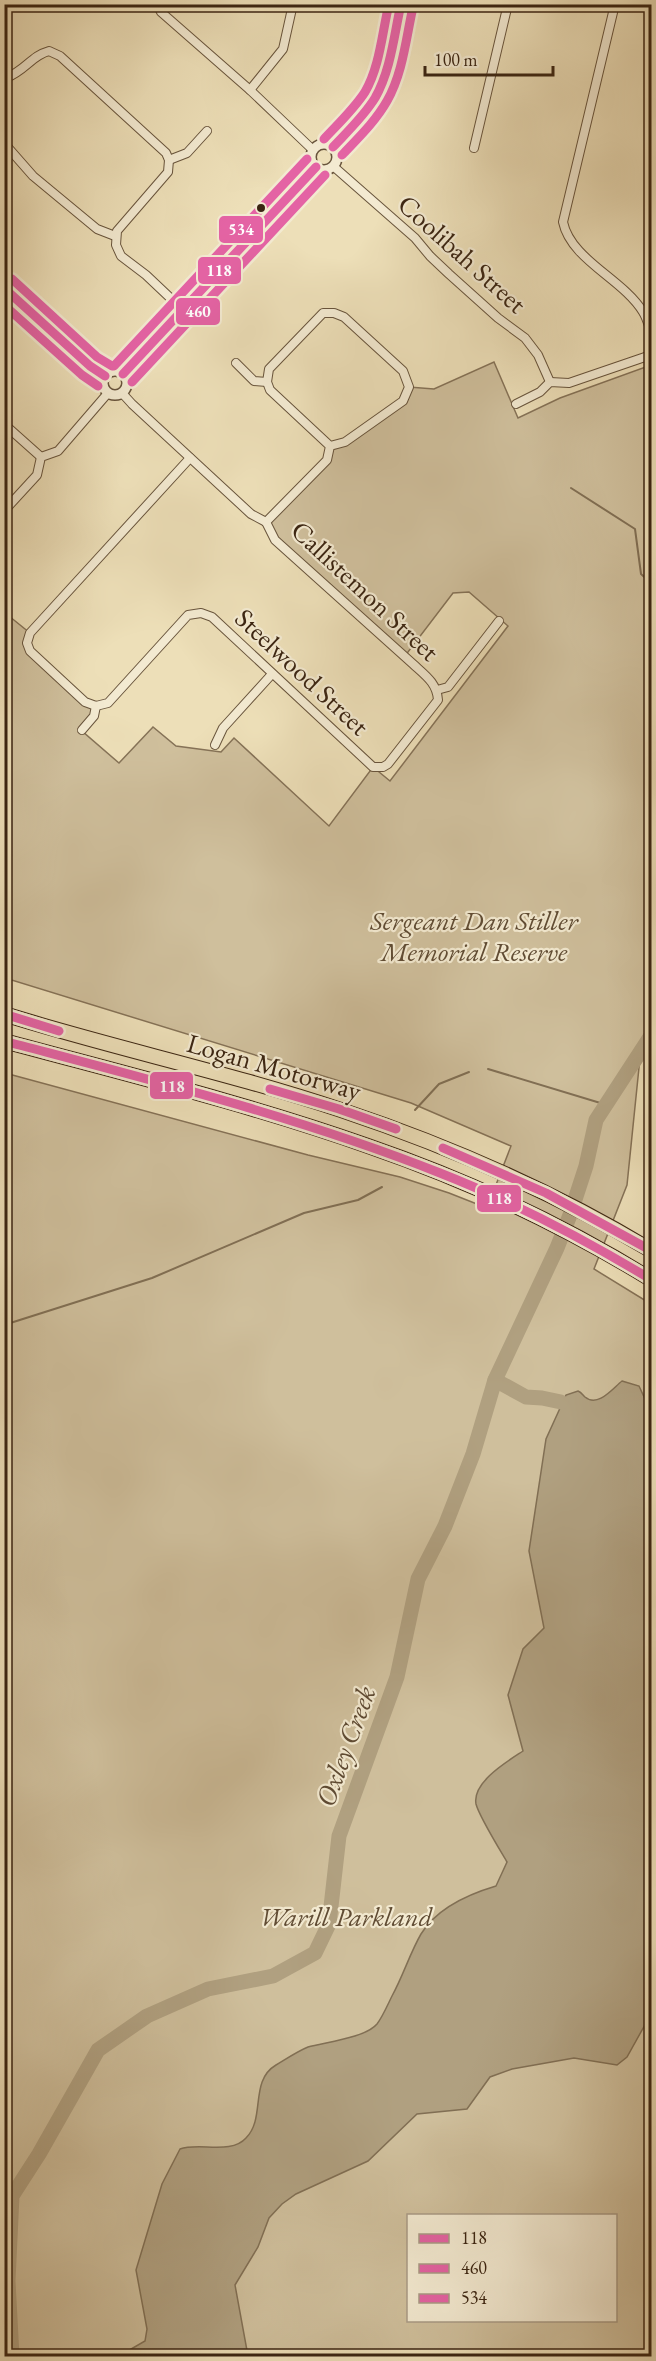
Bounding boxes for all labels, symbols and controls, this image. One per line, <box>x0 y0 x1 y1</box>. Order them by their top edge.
scale bar <box>425 39 552 77</box>
text: 100 m <box>434 48 478 71</box>
street label: Coolibah Street <box>391 187 534 321</box>
unlabelled marker <box>255 202 267 214</box>
line badge: 534 <box>218 215 264 244</box>
text: 534 <box>228 219 254 240</box>
line badge: 118 <box>197 256 242 285</box>
text: 118 <box>206 260 232 281</box>
line badge: 460 <box>175 297 221 326</box>
text: 460 <box>185 301 211 322</box>
street label: Callistemon Street <box>284 513 447 669</box>
street label: Steelwood Street <box>228 600 377 743</box>
park label: Sergeant Dan Stiller Memorial Reserve <box>369 903 580 969</box>
street label: Logan Motorway <box>183 1025 366 1108</box>
line badge: 118 <box>149 1071 194 1100</box>
text: 118 <box>159 1076 185 1097</box>
line badge: 118 <box>476 1184 522 1213</box>
text: 118 <box>486 1188 512 1209</box>
water label: Oxley Creek <box>307 1681 383 1811</box>
park label: Warill Parkland <box>259 1899 434 1934</box>
legend <box>407 2214 617 2322</box>
text: 118 <box>461 2226 487 2249</box>
text: 460 <box>461 2256 487 2279</box>
text: 534 <box>461 2286 487 2309</box>

